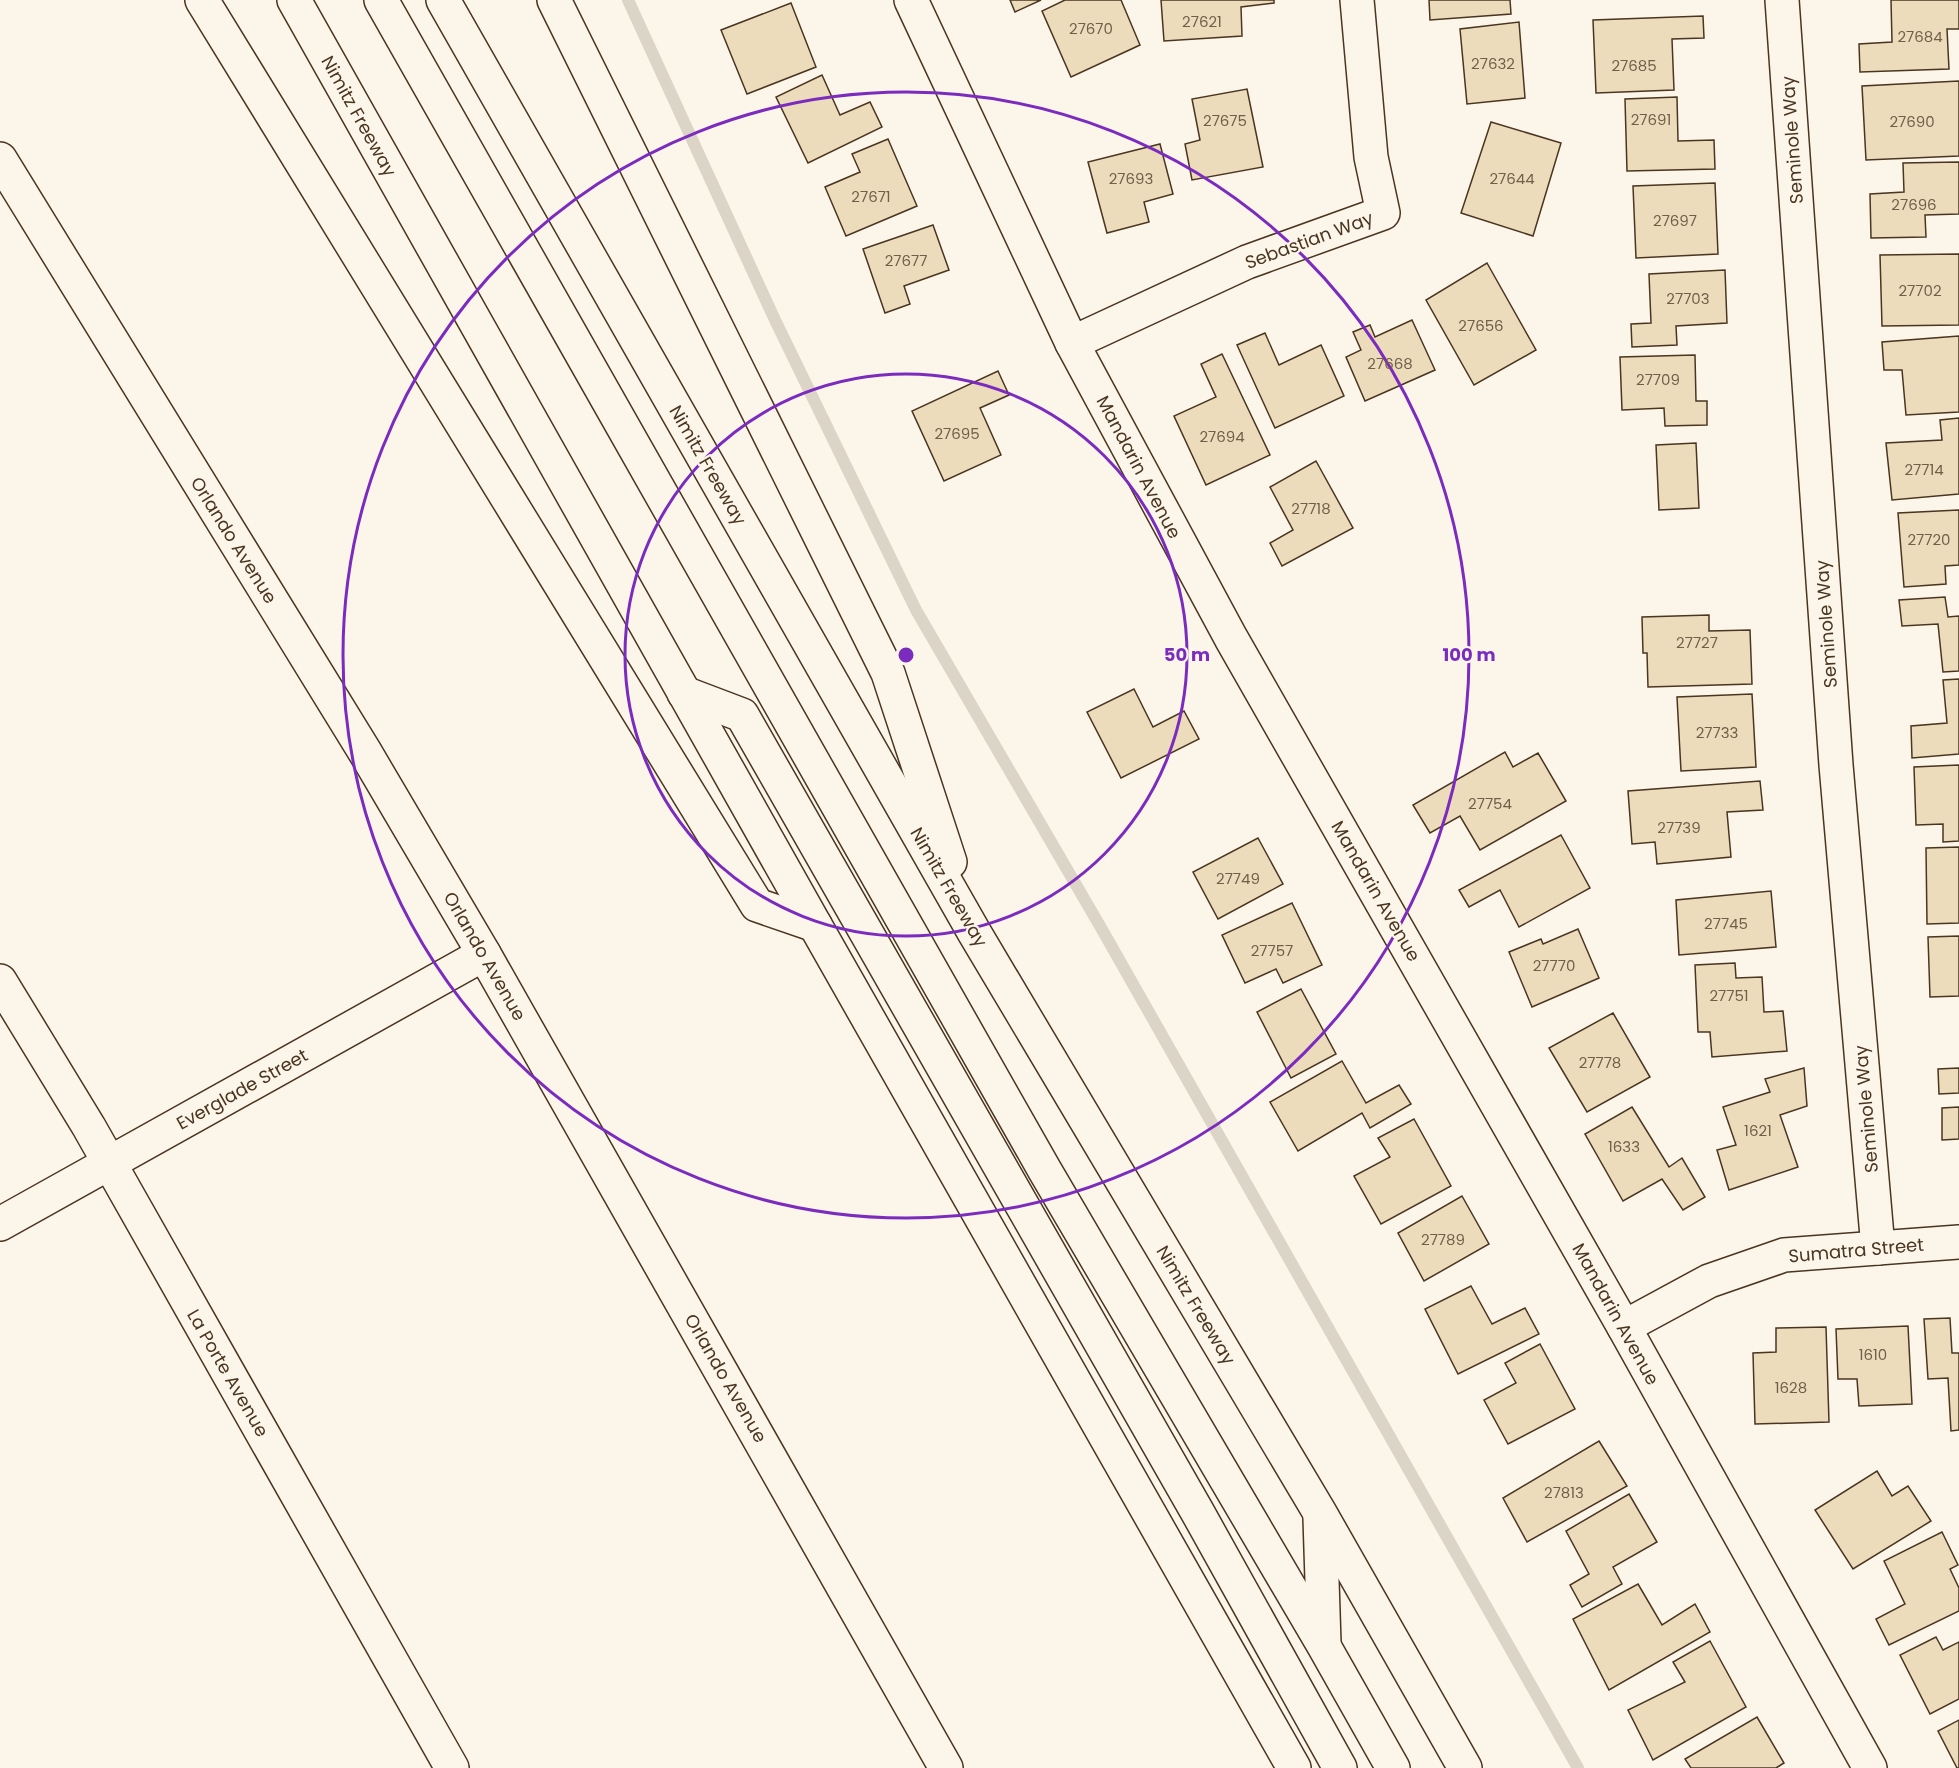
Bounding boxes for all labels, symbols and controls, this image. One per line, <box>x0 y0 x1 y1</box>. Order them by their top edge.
house number: 27621 <box>1182 11 1222 32</box>
house number: 27670 <box>1069 18 1113 39</box>
house number: 27684 <box>1897 26 1943 47</box>
street label: Nimitz Freeway <box>315 51 403 181</box>
house number: 27632 <box>1471 53 1515 74</box>
house number: 27685 <box>1611 55 1657 76</box>
street label: Seminole Way <box>1775 75 1809 205</box>
house number: 27691 <box>1631 109 1671 130</box>
house number: 27675 <box>1203 110 1247 131</box>
house number: 27690 <box>1889 111 1935 132</box>
house number: 27693 <box>1109 168 1153 189</box>
house number: 27644 <box>1489 168 1535 189</box>
house number: 27671 <box>851 186 891 207</box>
house number: 27696 <box>1891 194 1937 215</box>
street label: Sebastian Way <box>1241 205 1377 275</box>
house number: 27697 <box>1653 210 1697 231</box>
house number: 27677 <box>885 250 927 271</box>
house number: 27702 <box>1898 280 1942 301</box>
house number: 27703 <box>1666 288 1710 309</box>
house number: 27656 <box>1458 315 1504 336</box>
house number: 27668 <box>1367 353 1413 374</box>
house number: 27709 <box>1636 369 1680 390</box>
street label: Mandarin Avenue <box>1091 391 1187 543</box>
street label: Nimitz Freeway <box>663 400 753 530</box>
house number: 27695 <box>934 423 980 444</box>
house number: 27694 <box>1199 426 1245 447</box>
house number: 27714 <box>1904 459 1944 480</box>
street label: Orlando Avenue <box>185 472 283 608</box>
house number: 27718 <box>1291 498 1331 519</box>
house number: 27720 <box>1907 529 1951 550</box>
street label: Seminole Way <box>1809 559 1843 689</box>
house number: 27727 <box>1676 632 1718 653</box>
text: 50 m <box>1164 642 1210 667</box>
text: 100 m <box>1442 642 1496 667</box>
centre of rings <box>896 645 916 665</box>
house number: 27733 <box>1696 722 1738 743</box>
house number: 27754 <box>1468 793 1512 814</box>
street label: Mandarin Avenue <box>1326 816 1426 966</box>
house number: 27739 <box>1657 817 1701 838</box>
street label: Nimitz Freeway <box>904 822 994 952</box>
house number: 27749 <box>1216 868 1260 889</box>
street label: Orlando Avenue <box>438 887 532 1025</box>
house number: 27745 <box>1704 913 1748 934</box>
house number: 27757 <box>1251 940 1293 961</box>
house number: 27770 <box>1533 955 1575 976</box>
house number: 27751 <box>1709 985 1749 1006</box>
street label: Everglade Street <box>172 1042 312 1136</box>
street label: Seminole Way <box>1848 1044 1884 1174</box>
house number: 27778 <box>1579 1052 1621 1073</box>
house number: 1621 <box>1744 1120 1772 1141</box>
house number: 1633 <box>1608 1136 1640 1157</box>
house number: 27789 <box>1421 1229 1465 1250</box>
street label: Sumatra Street <box>1787 1232 1925 1268</box>
street label: Mandarin Avenue <box>1567 1239 1665 1389</box>
street label: Nimitz Freeway <box>1151 1241 1241 1369</box>
street label: La Porte Avenue <box>181 1305 275 1441</box>
street label: Orlando Avenue <box>679 1309 773 1447</box>
house number: 1610 <box>1859 1344 1887 1365</box>
house number: 1628 <box>1775 1377 1807 1398</box>
house number: 27813 <box>1544 1482 1584 1503</box>

